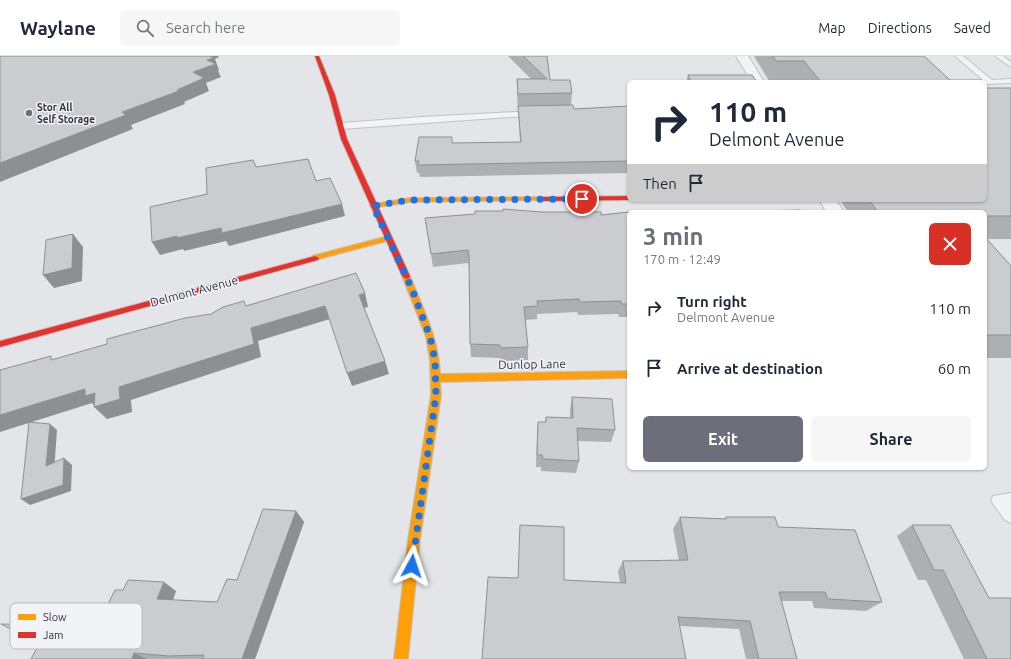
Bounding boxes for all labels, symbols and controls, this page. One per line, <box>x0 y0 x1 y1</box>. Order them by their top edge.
search box <box>120 10 400 46</box>
text: Waylane <box>20 17 96 39</box>
icon: search <box>134 17 156 39</box>
text: Search here <box>166 19 245 36</box>
text: Map <box>818 20 846 36</box>
text: Directions <box>868 20 932 36</box>
text: Saved <box>954 20 991 36</box>
icon: right <box>643 96 695 148</box>
text: 110 m <box>709 96 787 127</box>
place label: Stor All Self Storage <box>37 102 95 125</box>
marker: Stor All Self Storage <box>24 108 34 118</box>
text: Delmont Avenue <box>709 129 845 149</box>
icon: arrive <box>685 172 707 194</box>
text: Then <box>643 175 677 192</box>
pin <box>565 182 599 216</box>
icon: arrive <box>571 188 593 210</box>
text: 3 min <box>643 223 704 250</box>
button: close <box>929 223 971 265</box>
text: 170 m · 12:49 <box>643 252 721 266</box>
street label: Delmont Avenue <box>149 273 239 309</box>
text: Turn right <box>677 293 747 310</box>
icon: right <box>643 297 665 319</box>
text: 110 m <box>929 300 971 317</box>
text: Delmont Avenue <box>677 310 775 324</box>
street label: Dunlop Lane <box>498 357 566 371</box>
icon: arrive <box>643 357 665 379</box>
text: Arrive at destination <box>677 360 823 377</box>
text: 60 m <box>938 360 971 377</box>
button: Exit <box>643 416 803 462</box>
button: Share <box>811 416 971 462</box>
position arrow <box>391 545 433 587</box>
legend <box>10 603 142 649</box>
text: Slow <box>43 611 67 623</box>
text: Jam <box>43 629 64 641</box>

